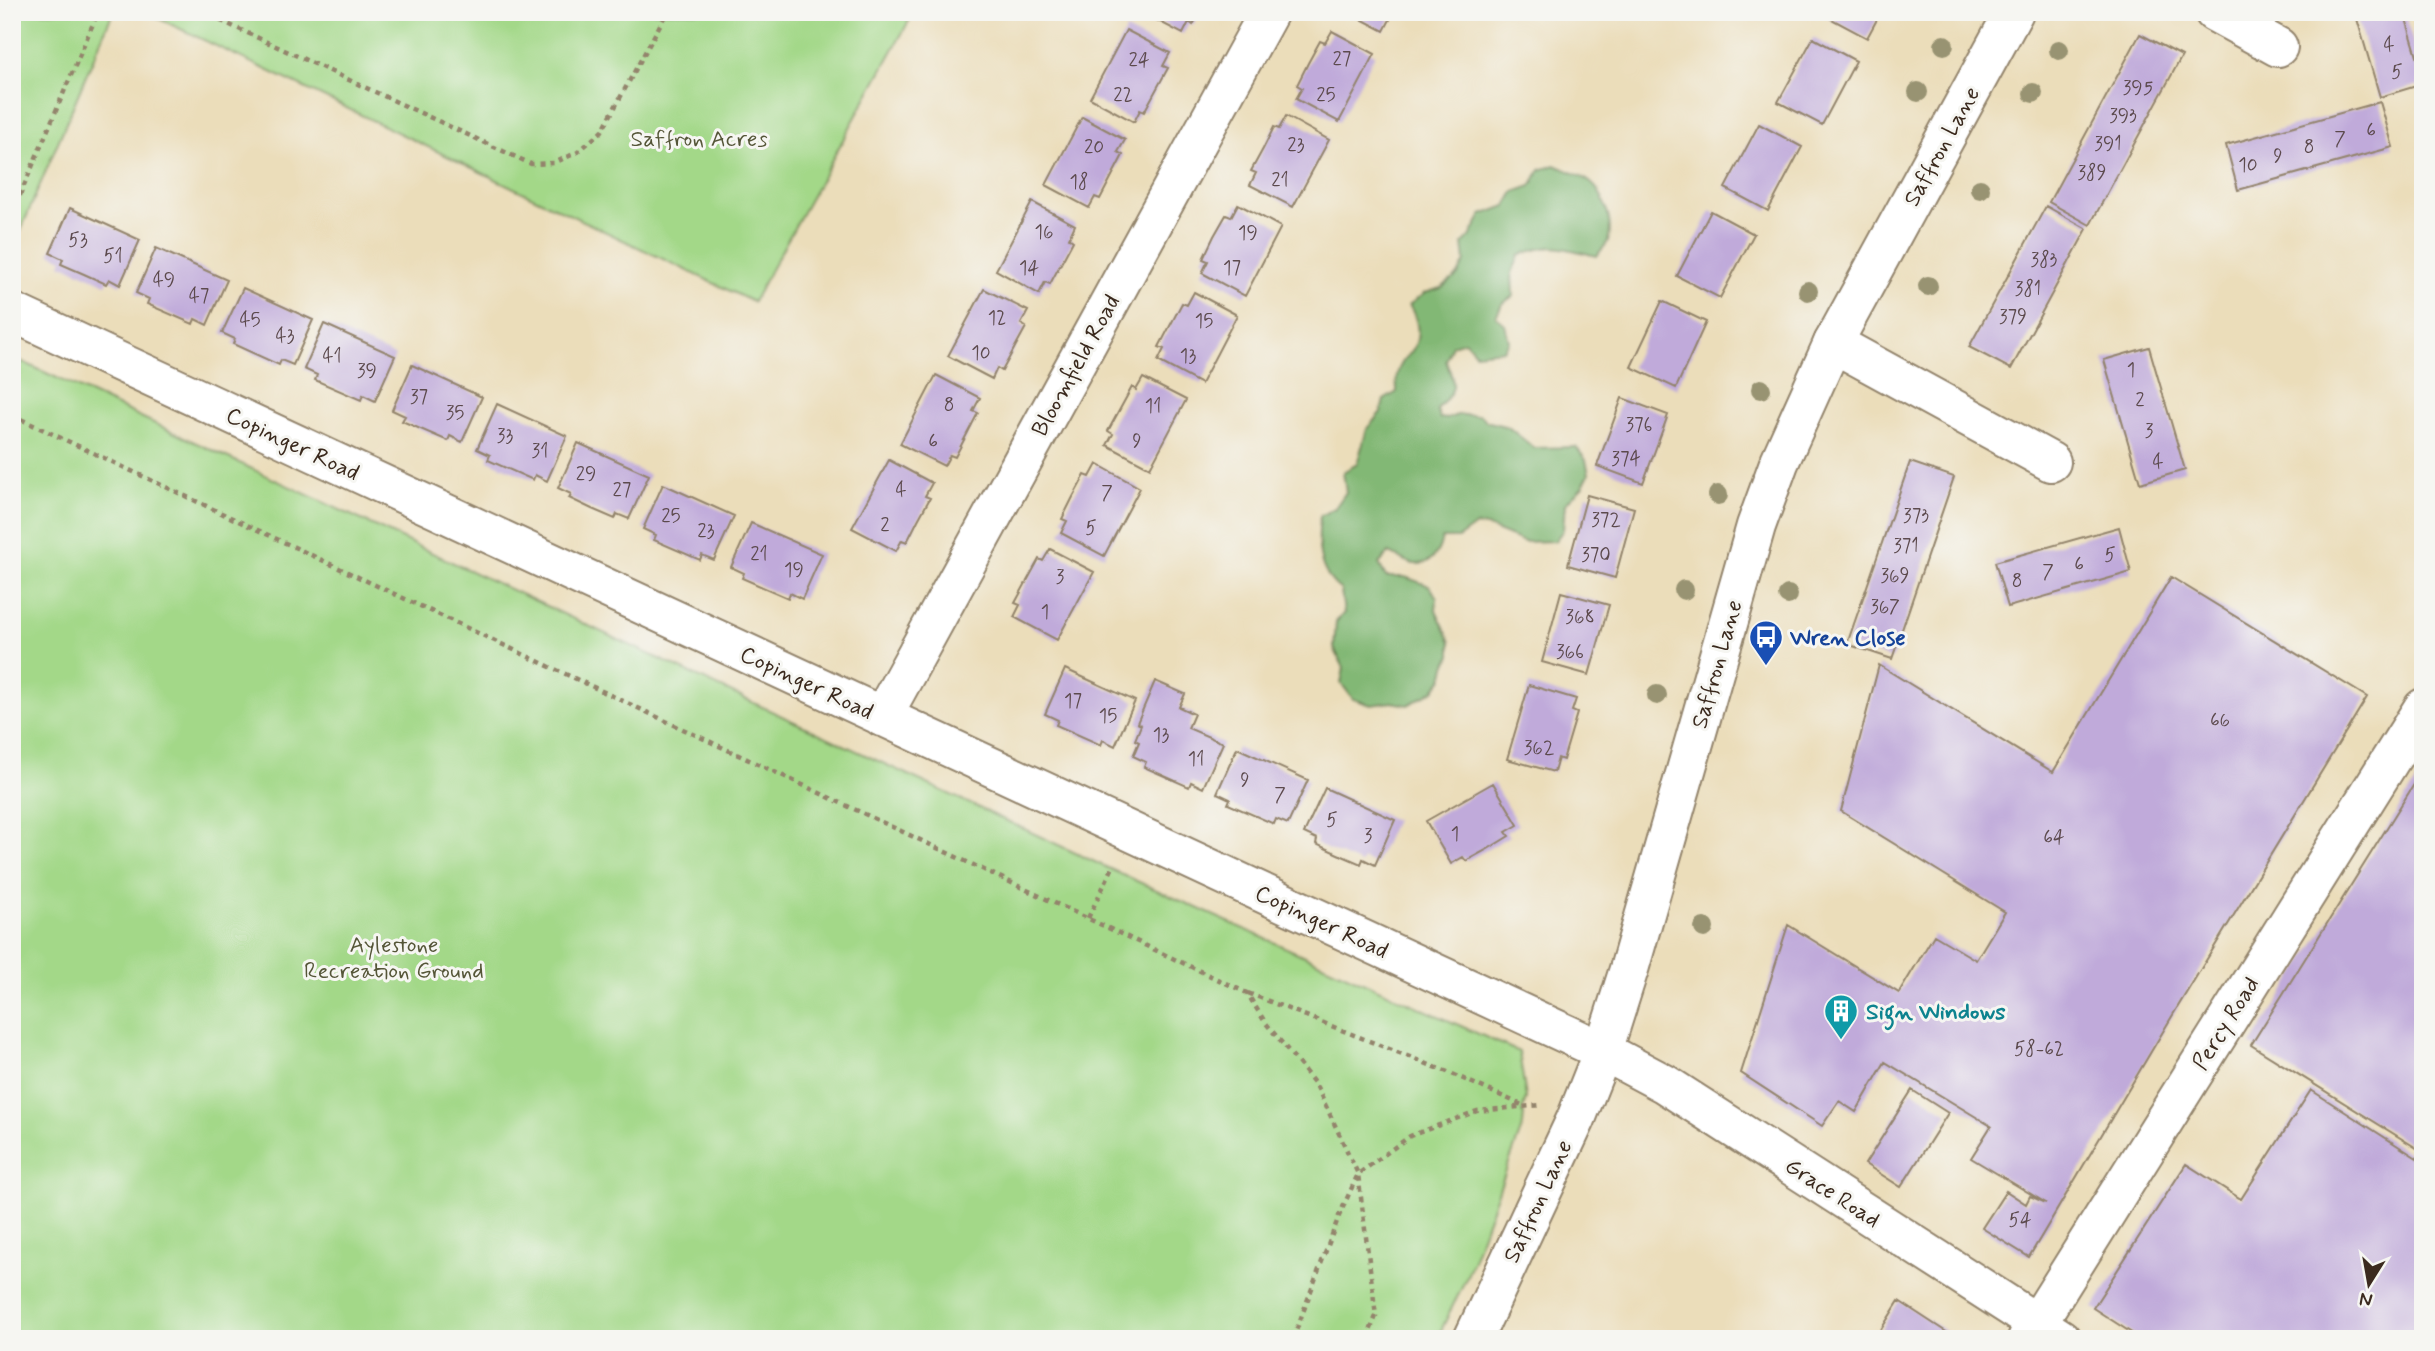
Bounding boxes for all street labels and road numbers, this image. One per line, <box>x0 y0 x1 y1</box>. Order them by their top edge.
street label: Saffron Lane <box>1898 82 1988 212</box>
street label: Bloomfield Road <box>1026 290 1128 442</box>
street label: Copinger Road <box>221 401 364 489</box>
street label: Saffron Lane <box>1685 597 1751 732</box>
street label: Copinger Road <box>735 640 878 728</box>
street label: Copinger Road <box>1250 879 1393 967</box>
street label: Percy Road <box>2186 972 2267 1076</box>
street label: Saffron Lane <box>1497 1136 1580 1268</box>
street label: Grace Road <box>1779 1152 1885 1236</box>

